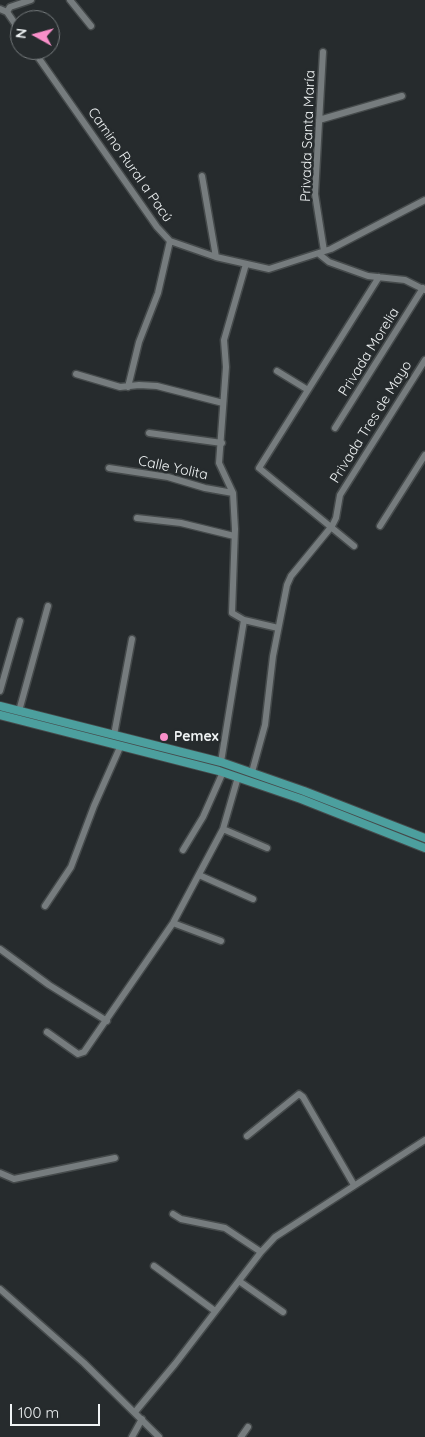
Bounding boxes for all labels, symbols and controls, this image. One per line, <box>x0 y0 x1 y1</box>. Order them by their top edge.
north arrow <box>10 10 60 60</box>
text: N <box>12 27 31 40</box>
street label: Privada Santa María <box>297 70 319 202</box>
street label: Camino Rural a Pacú <box>84 104 176 226</box>
street label: Privada Morelia <box>335 305 403 399</box>
street label: Privada Tres de Mayo <box>327 358 415 486</box>
street label: Calle Yolita <box>137 452 209 484</box>
place label: Pemex <box>174 729 219 745</box>
marker: Pemex <box>158 731 170 743</box>
scale bar <box>12 1394 102 1426</box>
text: 100 m <box>18 1403 59 1422</box>

